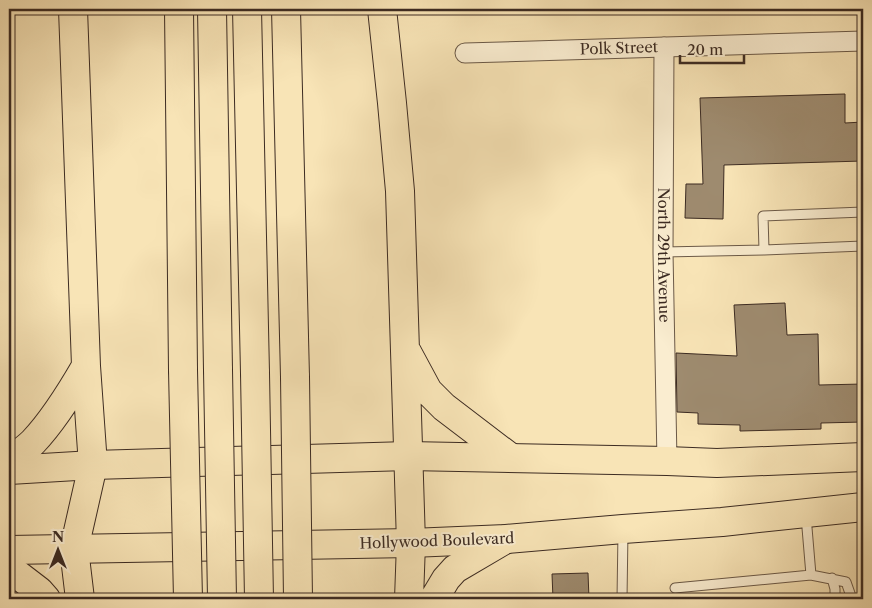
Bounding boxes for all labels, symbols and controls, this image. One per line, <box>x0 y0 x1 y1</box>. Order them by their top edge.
scale bar <box>680 32 743 64</box>
street label: Polk Street <box>580 37 659 59</box>
text: 20 m <box>687 40 723 59</box>
street label: North 29th Avenue <box>654 187 674 323</box>
north arrow <box>32 526 82 576</box>
text: N <box>52 528 64 546</box>
street label: Hollywood Boulevard <box>359 528 515 553</box>

